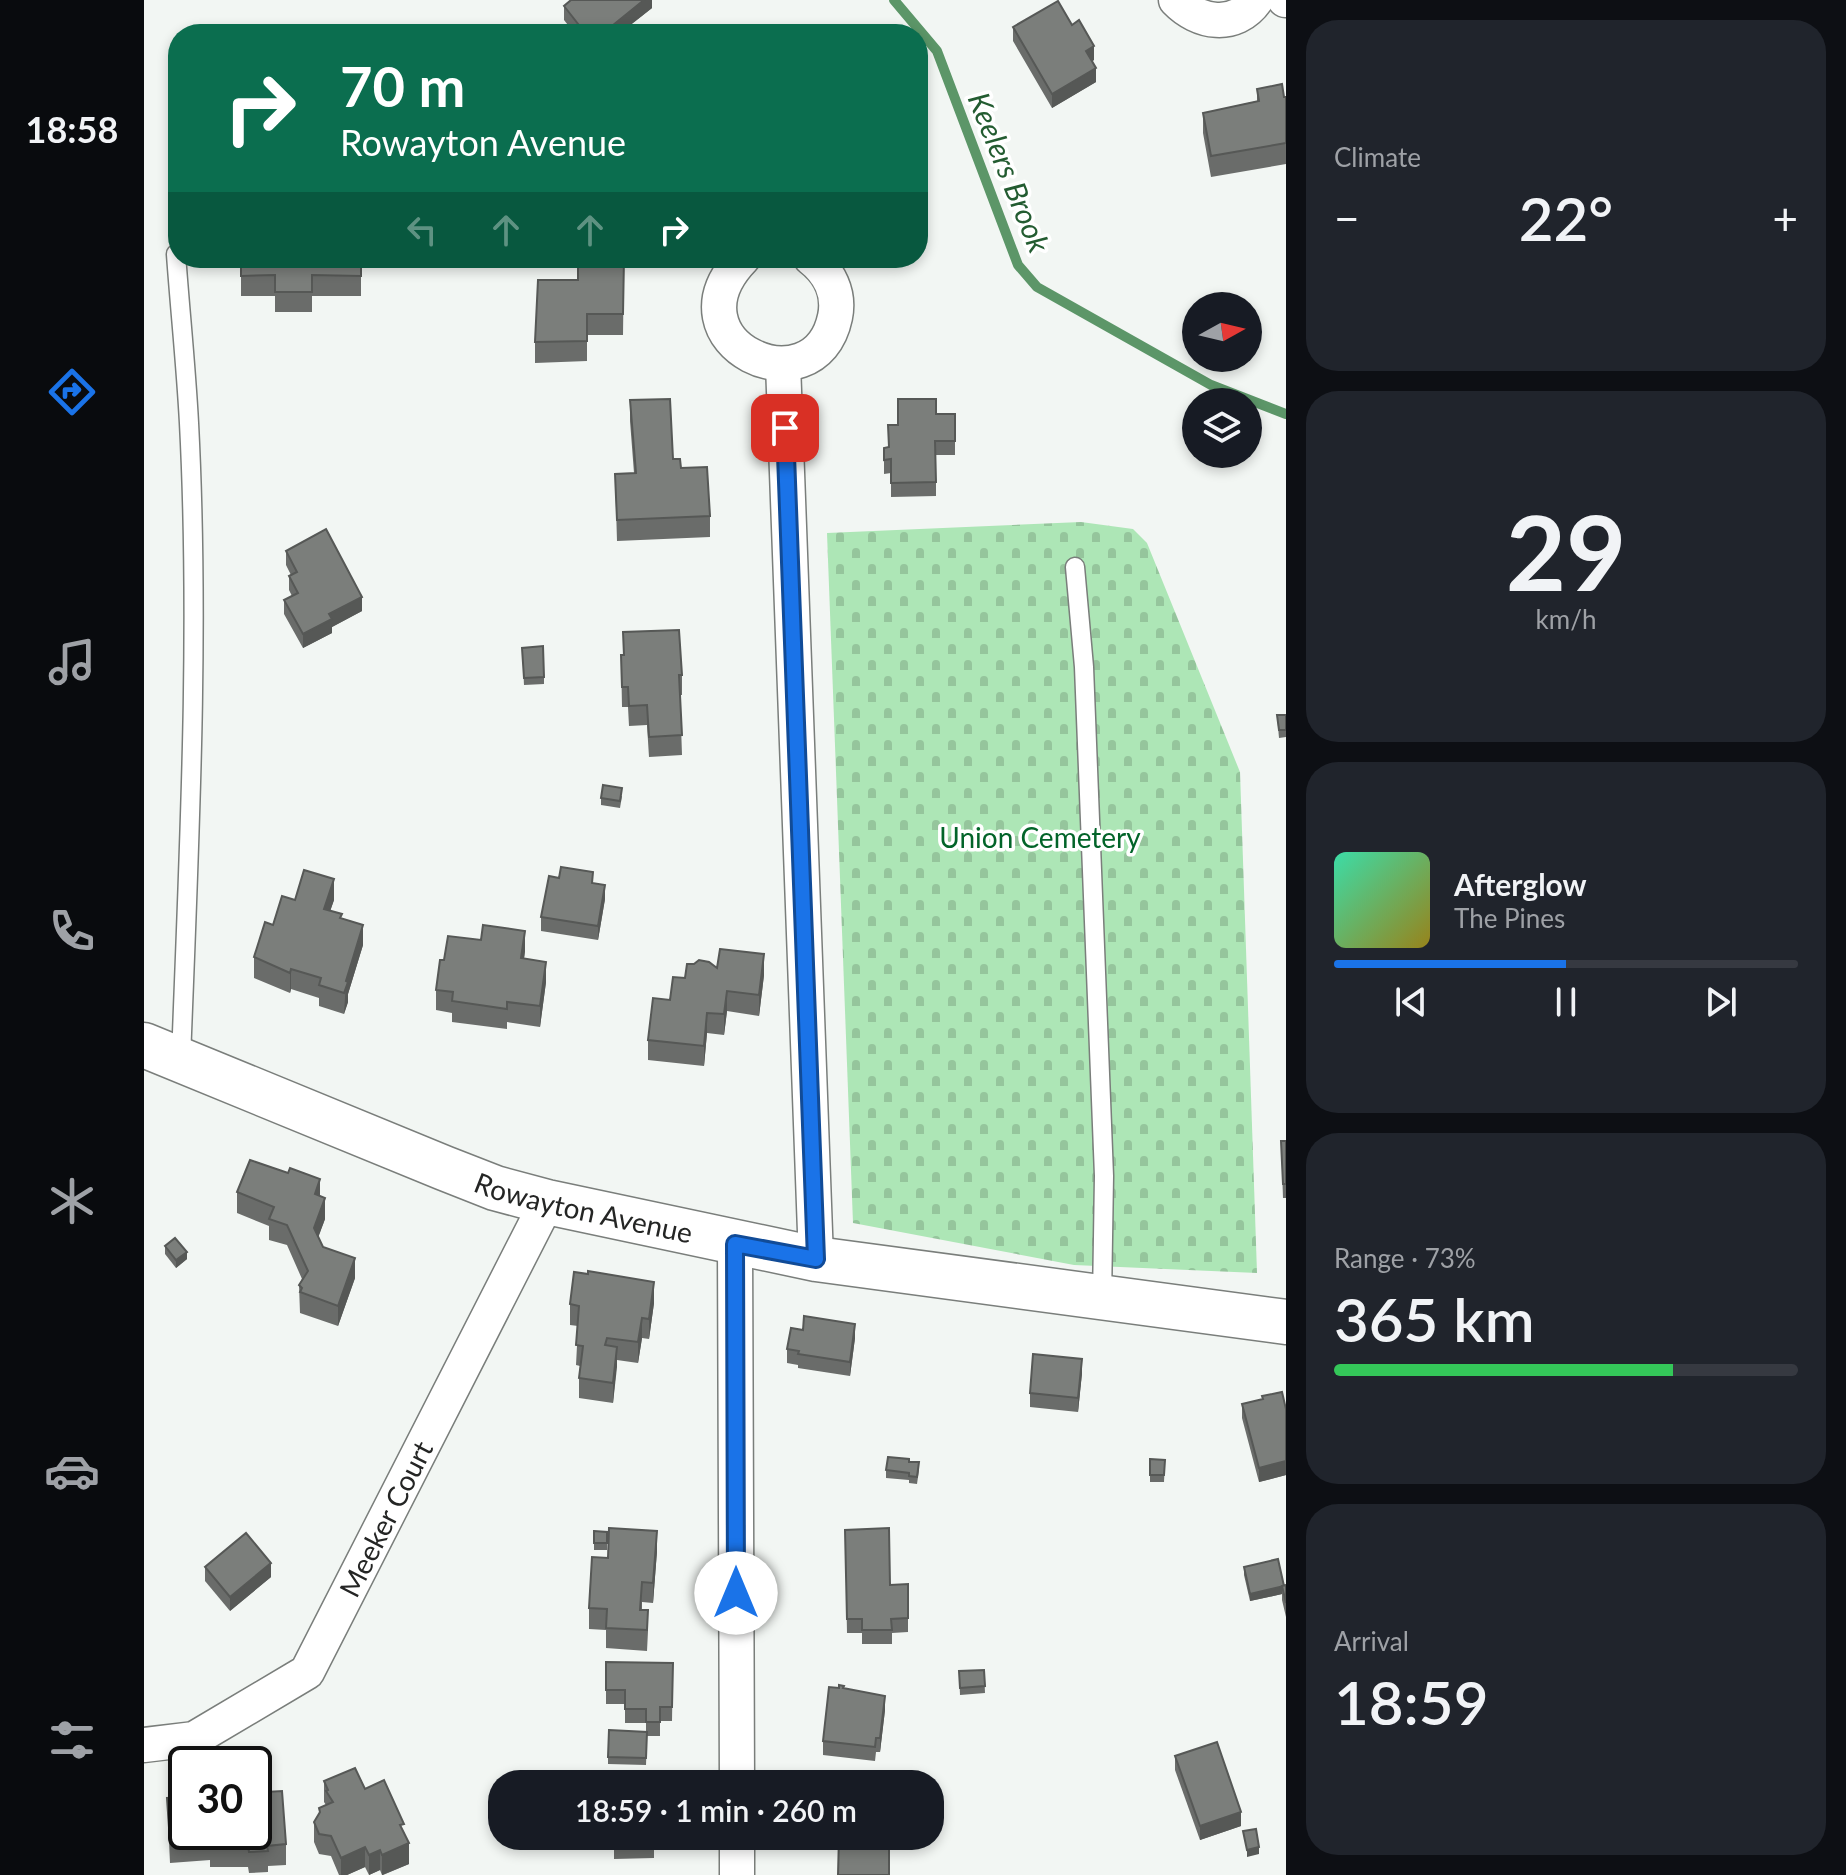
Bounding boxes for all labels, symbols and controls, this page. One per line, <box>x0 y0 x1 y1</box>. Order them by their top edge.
text: 70 m <box>340 52 465 119</box>
icon: right <box>208 56 312 160</box>
water label: Keelers Brook <box>962 87 1059 258</box>
text: 18:58 <box>26 107 118 151</box>
text: Rowayton Avenue <box>340 120 626 164</box>
text: Climate <box>1334 141 1421 173</box>
text: 22° <box>1519 182 1613 254</box>
text: − <box>1334 192 1360 244</box>
text: + <box>1772 192 1798 244</box>
icon: left <box>400 208 444 252</box>
icon: ahead <box>484 208 528 252</box>
icon: ahead <box>568 208 612 252</box>
icon: right <box>652 208 696 252</box>
north arrow <box>1182 292 1262 372</box>
map controls <box>1182 292 1262 468</box>
icon: directions <box>44 364 100 420</box>
button: layers <box>1182 388 1262 468</box>
pin <box>751 394 819 462</box>
icon: arrive <box>763 406 807 450</box>
text: 29 <box>1506 488 1626 613</box>
text: km/h <box>1536 603 1596 635</box>
icon: music <box>44 634 100 690</box>
park label: Union Cemetery <box>939 820 1141 854</box>
text: Afterglow <box>1454 866 1587 902</box>
text: The Pines <box>1454 902 1565 934</box>
icon: phone <box>44 903 100 959</box>
icon: previous <box>1389 980 1433 1024</box>
icon: pause <box>1544 980 1588 1024</box>
icon: next <box>1699 980 1743 1024</box>
street label: Rowayton Avenue <box>470 1165 696 1249</box>
icon: climate <box>44 1173 100 1229</box>
text: Range · 73% <box>1334 1242 1476 1274</box>
text: 365 km <box>1334 1283 1535 1355</box>
street label: Meeker Court <box>331 1435 439 1602</box>
icon: car <box>44 1443 100 1499</box>
position arrow <box>694 1551 778 1635</box>
text: Arrival <box>1334 1625 1409 1657</box>
text: 18:59 <box>1334 1666 1488 1738</box>
icon: filters <box>44 1712 100 1768</box>
speed limit sign: 30 <box>168 1746 272 1850</box>
text: 18:59 · 1 min · 260 m <box>575 1792 857 1828</box>

